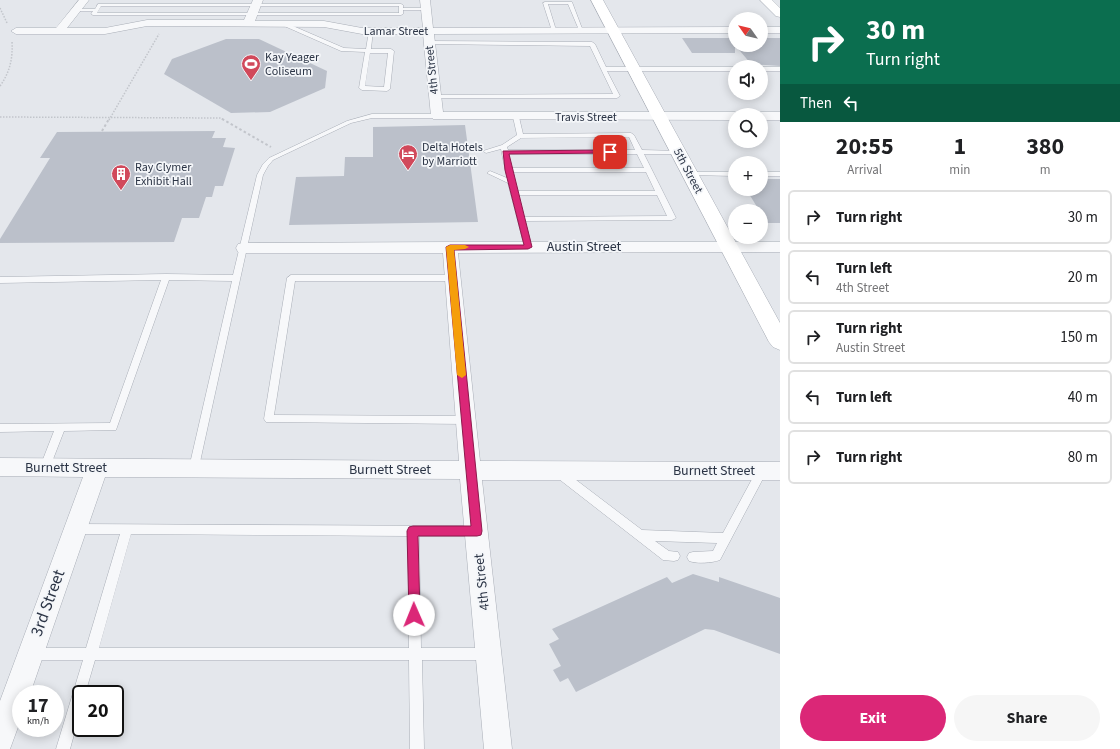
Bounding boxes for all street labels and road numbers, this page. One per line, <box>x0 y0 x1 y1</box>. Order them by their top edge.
street label: Lamar Street <box>364 23 428 40</box>
street label: 4th Street <box>421 45 443 95</box>
street label: Travis Street <box>555 109 617 126</box>
street label: 5th Street <box>669 145 707 197</box>
street label: Austin Street <box>547 237 621 257</box>
street label: Burnett Street <box>25 458 107 478</box>
street label: Burnett Street <box>349 460 431 480</box>
street label: Burnett Street <box>673 461 755 481</box>
street label: 4th Street <box>469 552 495 611</box>
street label: 3rd Street <box>25 566 71 640</box>

